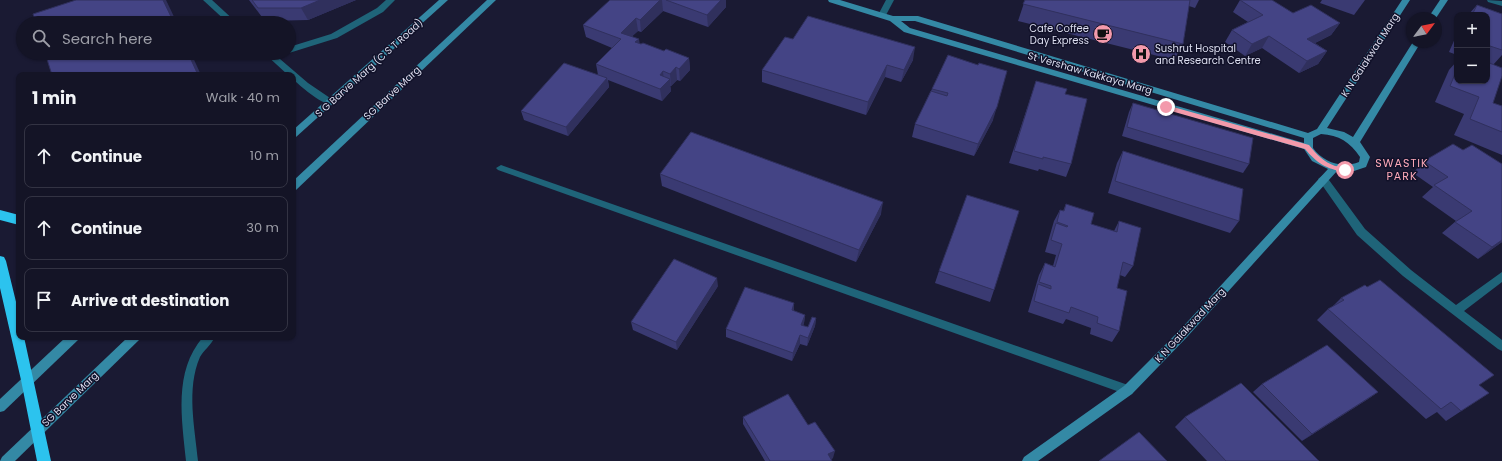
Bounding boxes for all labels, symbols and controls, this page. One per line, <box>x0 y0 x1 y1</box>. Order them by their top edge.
street label: K N Gaiakwad Marg <box>1337 10 1403 100</box>
north arrow <box>1406 12 1442 48</box>
map controls <box>1454 12 1490 84</box>
button: + <box>1454 12 1490 48</box>
street label: S G Barve Marg (C S T Road) <box>312 15 426 121</box>
search box <box>16 16 296 60</box>
place label: Cafe Coffee Day Express <box>1029 21 1089 48</box>
cafe icon: Cafe Coffee Day Express <box>1092 23 1114 45</box>
icon: search <box>30 27 52 49</box>
text: Search here <box>62 28 152 49</box>
place label: Sushrut Hospital and Research Centre <box>1155 41 1261 68</box>
hospital icon: Sushrut Hospital and Research Centre <box>1130 43 1152 65</box>
street label: St Vershaw Kakkaya Marg <box>1026 48 1154 98</box>
button: − <box>1454 48 1490 84</box>
street label: SG Barve Marg <box>360 63 424 123</box>
text: 1 min <box>32 86 76 110</box>
text: Walk · 40 m <box>206 88 280 107</box>
route end <box>1157 98 1175 116</box>
icon: ahead <box>33 145 55 167</box>
text: Continue <box>71 146 142 167</box>
text: 10 m <box>250 146 279 165</box>
district label: SWASTIK PARK <box>1375 155 1429 184</box>
route start <box>1336 161 1354 179</box>
icon: ahead <box>33 217 55 239</box>
text: Continue <box>71 218 142 239</box>
text: 30 m <box>246 218 279 237</box>
street label: K N Gaiakwad Marg <box>1151 284 1229 366</box>
icon: arrive <box>33 289 55 311</box>
text: Arrive at destination <box>71 290 229 311</box>
street label: SG Barve Marg <box>38 368 102 430</box>

